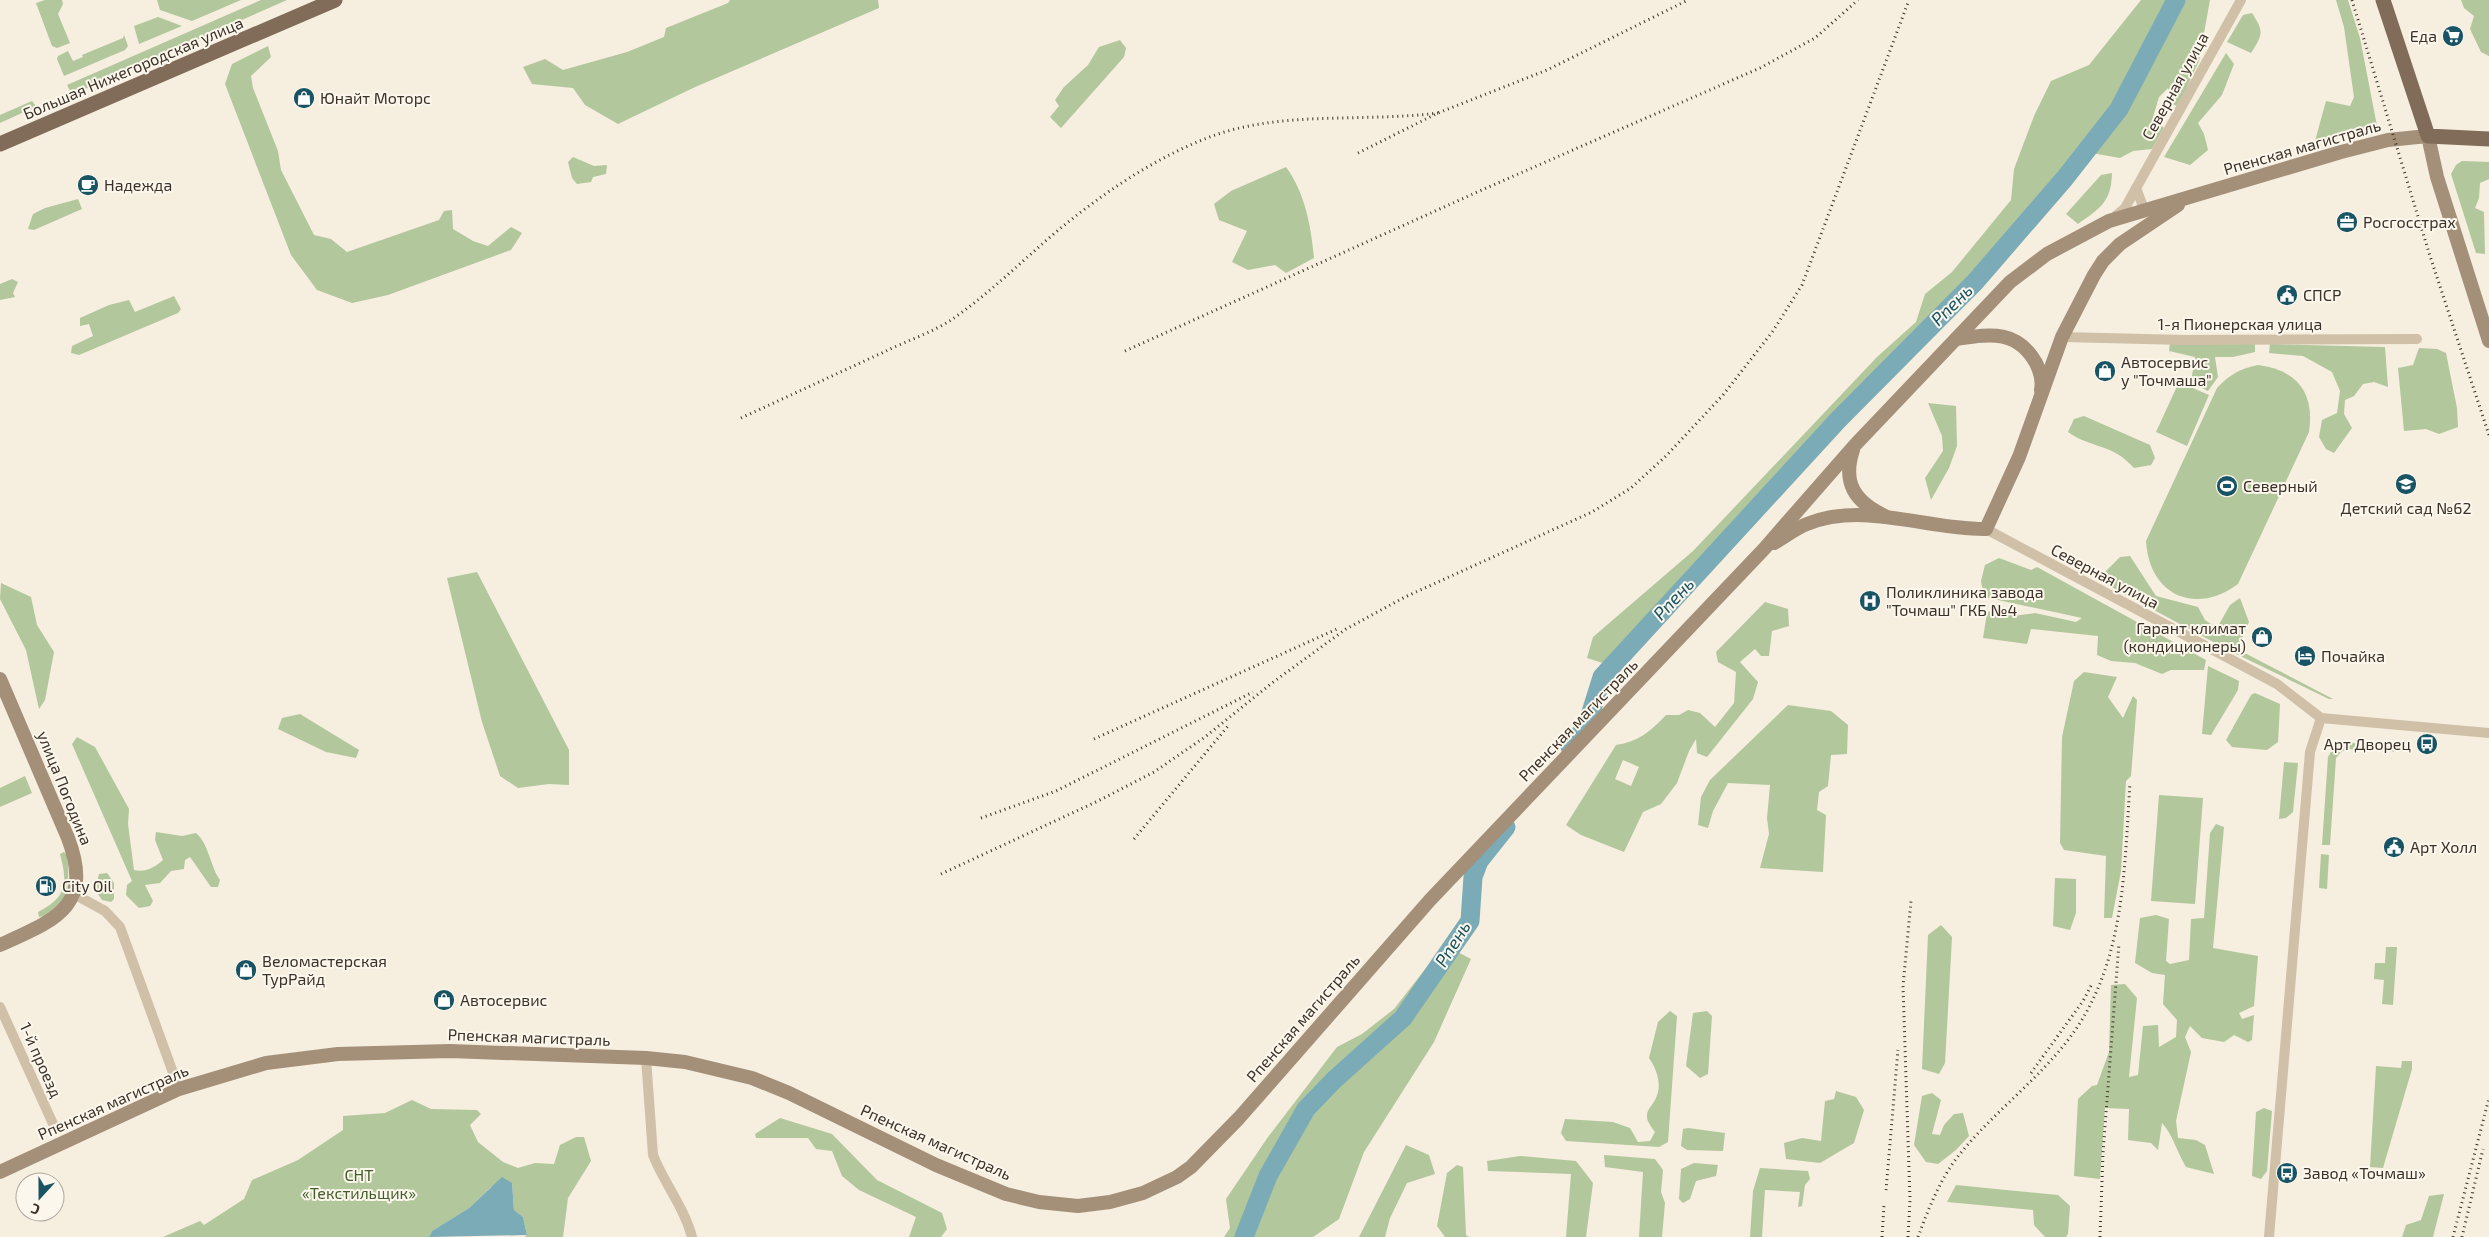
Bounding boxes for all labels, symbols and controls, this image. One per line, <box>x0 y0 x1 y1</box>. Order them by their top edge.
street label: Большая Нижегородская улица <box>20 12 246 124</box>
supermarket icon: Еда <box>2441 24 2465 48</box>
place label: Еда <box>2410 26 2437 45</box>
street label: Северная улица <box>2137 29 2213 143</box>
shop icon: Юнайт Моторс <box>292 86 316 110</box>
place label: Юнайт Моторс <box>320 88 431 107</box>
street label: Рпенская магистраль <box>2221 115 2383 178</box>
cafe icon: Надежда <box>76 173 100 197</box>
place label: Надежда <box>104 175 172 194</box>
office icon: Росгосстрах <box>2335 210 2359 234</box>
place label: Росгосстрах <box>2363 212 2456 231</box>
water label: Рпень <box>1926 279 1977 330</box>
public building icon: СПСР <box>2275 283 2299 307</box>
place label: СПСР <box>2303 285 2341 304</box>
street label: 1-я Пионерская улица <box>2158 314 2322 334</box>
place label: Автосервис у "Точмаша" <box>2121 352 2212 390</box>
shop icon: Автосервис у "Точмаша" <box>2093 359 2117 383</box>
school or university icon: Детский сад №62 <box>2394 472 2418 496</box>
sports icon: Северный <box>2215 474 2239 498</box>
place label: Северный <box>2243 476 2318 495</box>
place label: Детский сад №62 <box>2341 498 2471 517</box>
street label: Северная улица <box>2048 539 2162 613</box>
water label: Рпень <box>1648 572 1698 624</box>
place label: Поликлиника завода "Точмаш" ГКБ №4 <box>1886 582 2044 619</box>
hospital icon: Поликлиника завода "Точмаш" ГКБ №4 <box>1858 589 1882 613</box>
place label: Гарант климат (кондиционеры) <box>2123 618 2246 655</box>
shop icon: Гарант климат (кондиционеры) <box>2250 625 2274 649</box>
hotel icon: Почайка <box>2293 644 2317 668</box>
place label: Почайка <box>2321 646 2385 665</box>
street label: Рпенская магистраль <box>1514 654 1641 785</box>
street label: улица Погодина <box>33 728 97 848</box>
bus stop icon: Арт Дворец <box>2415 732 2439 756</box>
place label: Арт Дворец <box>2324 734 2411 753</box>
public building icon: Арт Холл <box>2382 835 2406 859</box>
place label: Арт Холл <box>2410 837 2477 856</box>
fuel station icon: City Oil <box>34 874 58 898</box>
place label: City Oil <box>62 876 113 895</box>
water label: Рпень <box>1429 916 1475 971</box>
street label: Рпенская магистраль <box>1242 950 1363 1085</box>
place label: Веломастерская ТурРайд <box>262 951 387 989</box>
shop icon: Веломастерская ТурРайд <box>234 958 258 982</box>
shop icon: Автосервис <box>432 988 456 1012</box>
place label: Автосервис <box>460 990 548 1009</box>
street label: 1-й проезд <box>16 1019 66 1100</box>
street label: Рпенская магистраль <box>447 1024 611 1049</box>
street label: Рпенская магистраль <box>35 1060 191 1143</box>
street label: Рпенская магистраль <box>858 1100 1014 1183</box>
bus stop icon: Завод «Точмаш» <box>2275 1161 2299 1185</box>
place label: Завод «Точмаш» <box>2303 1163 2426 1182</box>
park label: СНТ «Текстильщик» <box>302 1165 416 1202</box>
north arrow <box>15 1172 65 1222</box>
text: С <box>28 1200 42 1219</box>

